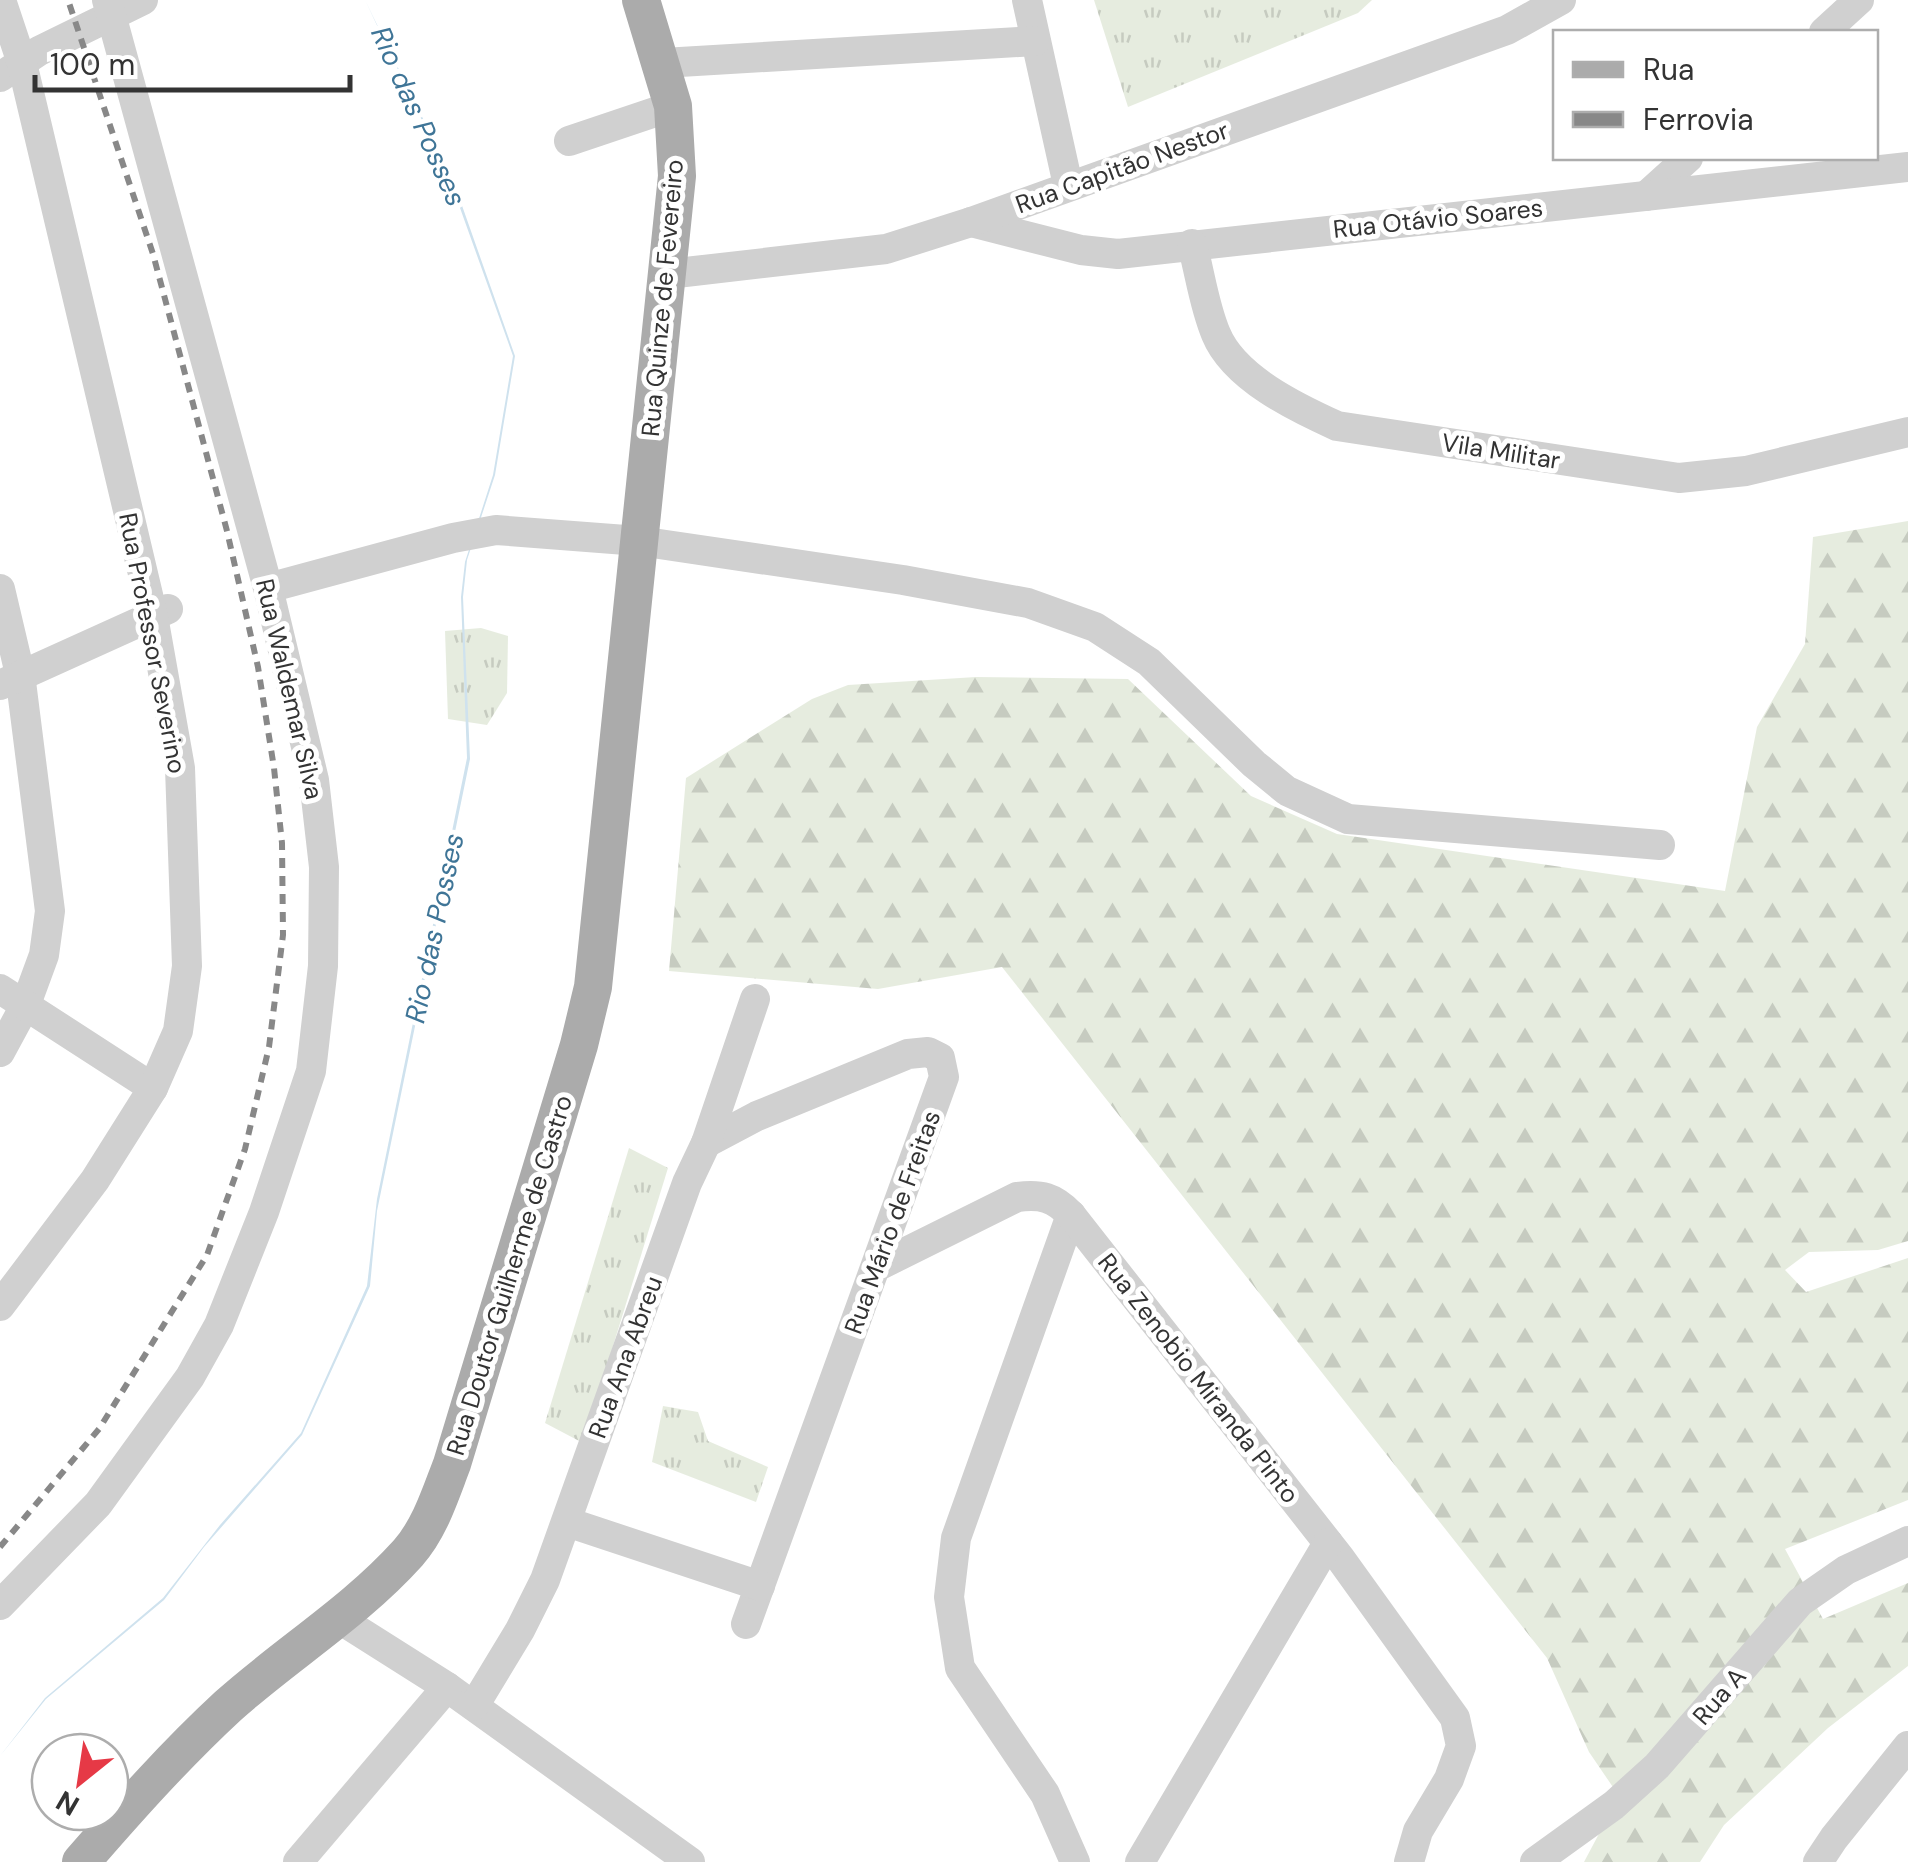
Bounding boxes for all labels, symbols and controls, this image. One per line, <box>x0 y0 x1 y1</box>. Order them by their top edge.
water label: Rio das Posses <box>362 20 475 212</box>
scale bar <box>35 30 350 92</box>
legend <box>1553 30 1878 160</box>
text: 100 m <box>50 45 135 84</box>
text: Rua <box>1643 50 1694 89</box>
text: Ferrovia <box>1643 100 1753 139</box>
street label: Rua Capitão Nestor <box>1011 114 1233 221</box>
street label: Rua Quinze de Fevereiro <box>634 158 691 438</box>
street label: Rua Otávio Soares <box>1331 191 1545 246</box>
street label: Vila Militar <box>1439 426 1563 477</box>
street label: Rua Professor Severino <box>111 510 194 776</box>
street label: Rua Waldemar Silva <box>248 576 331 803</box>
water label: Rio das Posses <box>396 830 473 1026</box>
street label: Rua Doutor Guilherme de Castro <box>439 1091 580 1459</box>
street label: Rua Mário de Freitas <box>837 1106 948 1339</box>
street label: Rua Zenobio Miranda Pinto <box>1091 1247 1307 1510</box>
street label: Rua Ana Abreu <box>581 1272 670 1443</box>
street label: Rua A <box>1685 1661 1753 1732</box>
north arrow <box>30 1732 130 1832</box>
text: N <box>50 1782 86 1824</box>

